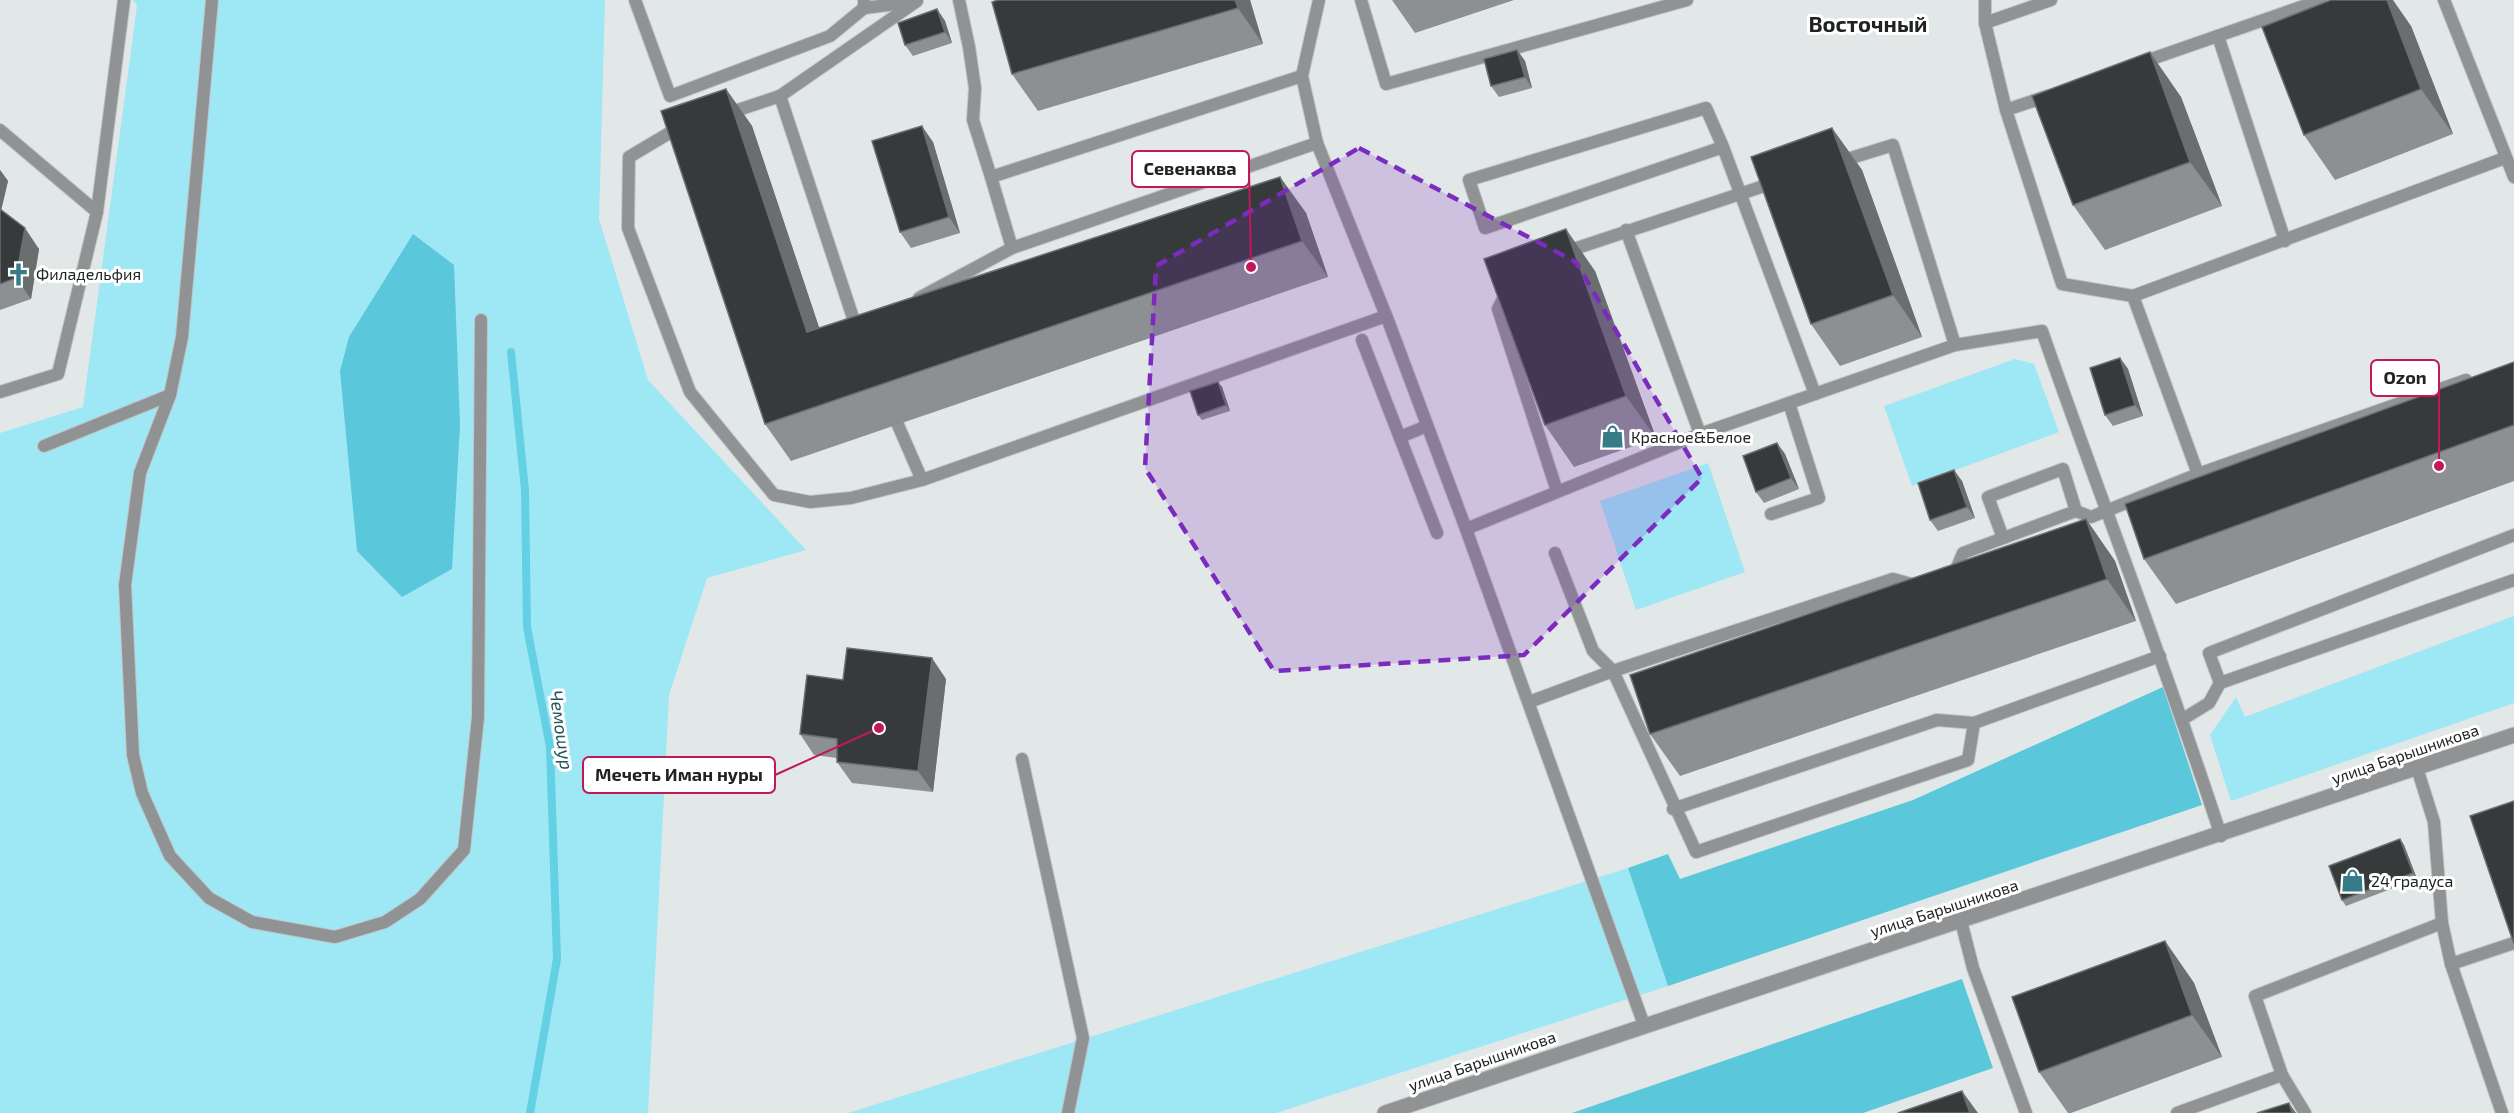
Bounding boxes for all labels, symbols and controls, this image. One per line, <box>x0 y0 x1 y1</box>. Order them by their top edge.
district label: Восточный <box>1808 10 1928 36</box>
callout: Севенаква <box>1132 151 1249 187</box>
text: Севенаква <box>1143 157 1237 179</box>
church icon: Филадельфия <box>5 261 31 287</box>
place label: Филадельфия <box>36 264 141 283</box>
callout: Ozon <box>2371 360 2439 396</box>
text: Ozon <box>2383 366 2427 388</box>
shop icon: Красное&Белое <box>1600 424 1626 450</box>
place label: Красное&Белое <box>1631 427 1751 446</box>
water label: Чемошур <box>546 689 578 771</box>
street label: улица Барышникова <box>2329 719 2481 789</box>
callout: Мечеть Иман нуры <box>583 757 775 793</box>
text: Мечеть Иман нуры <box>595 763 763 785</box>
shop icon: 24 градуса <box>2340 868 2366 894</box>
place label: 24 градуса <box>2371 871 2453 891</box>
street label: улица Барышникова <box>1867 875 2021 941</box>
street label: улица Барышникова <box>1406 1026 1558 1096</box>

